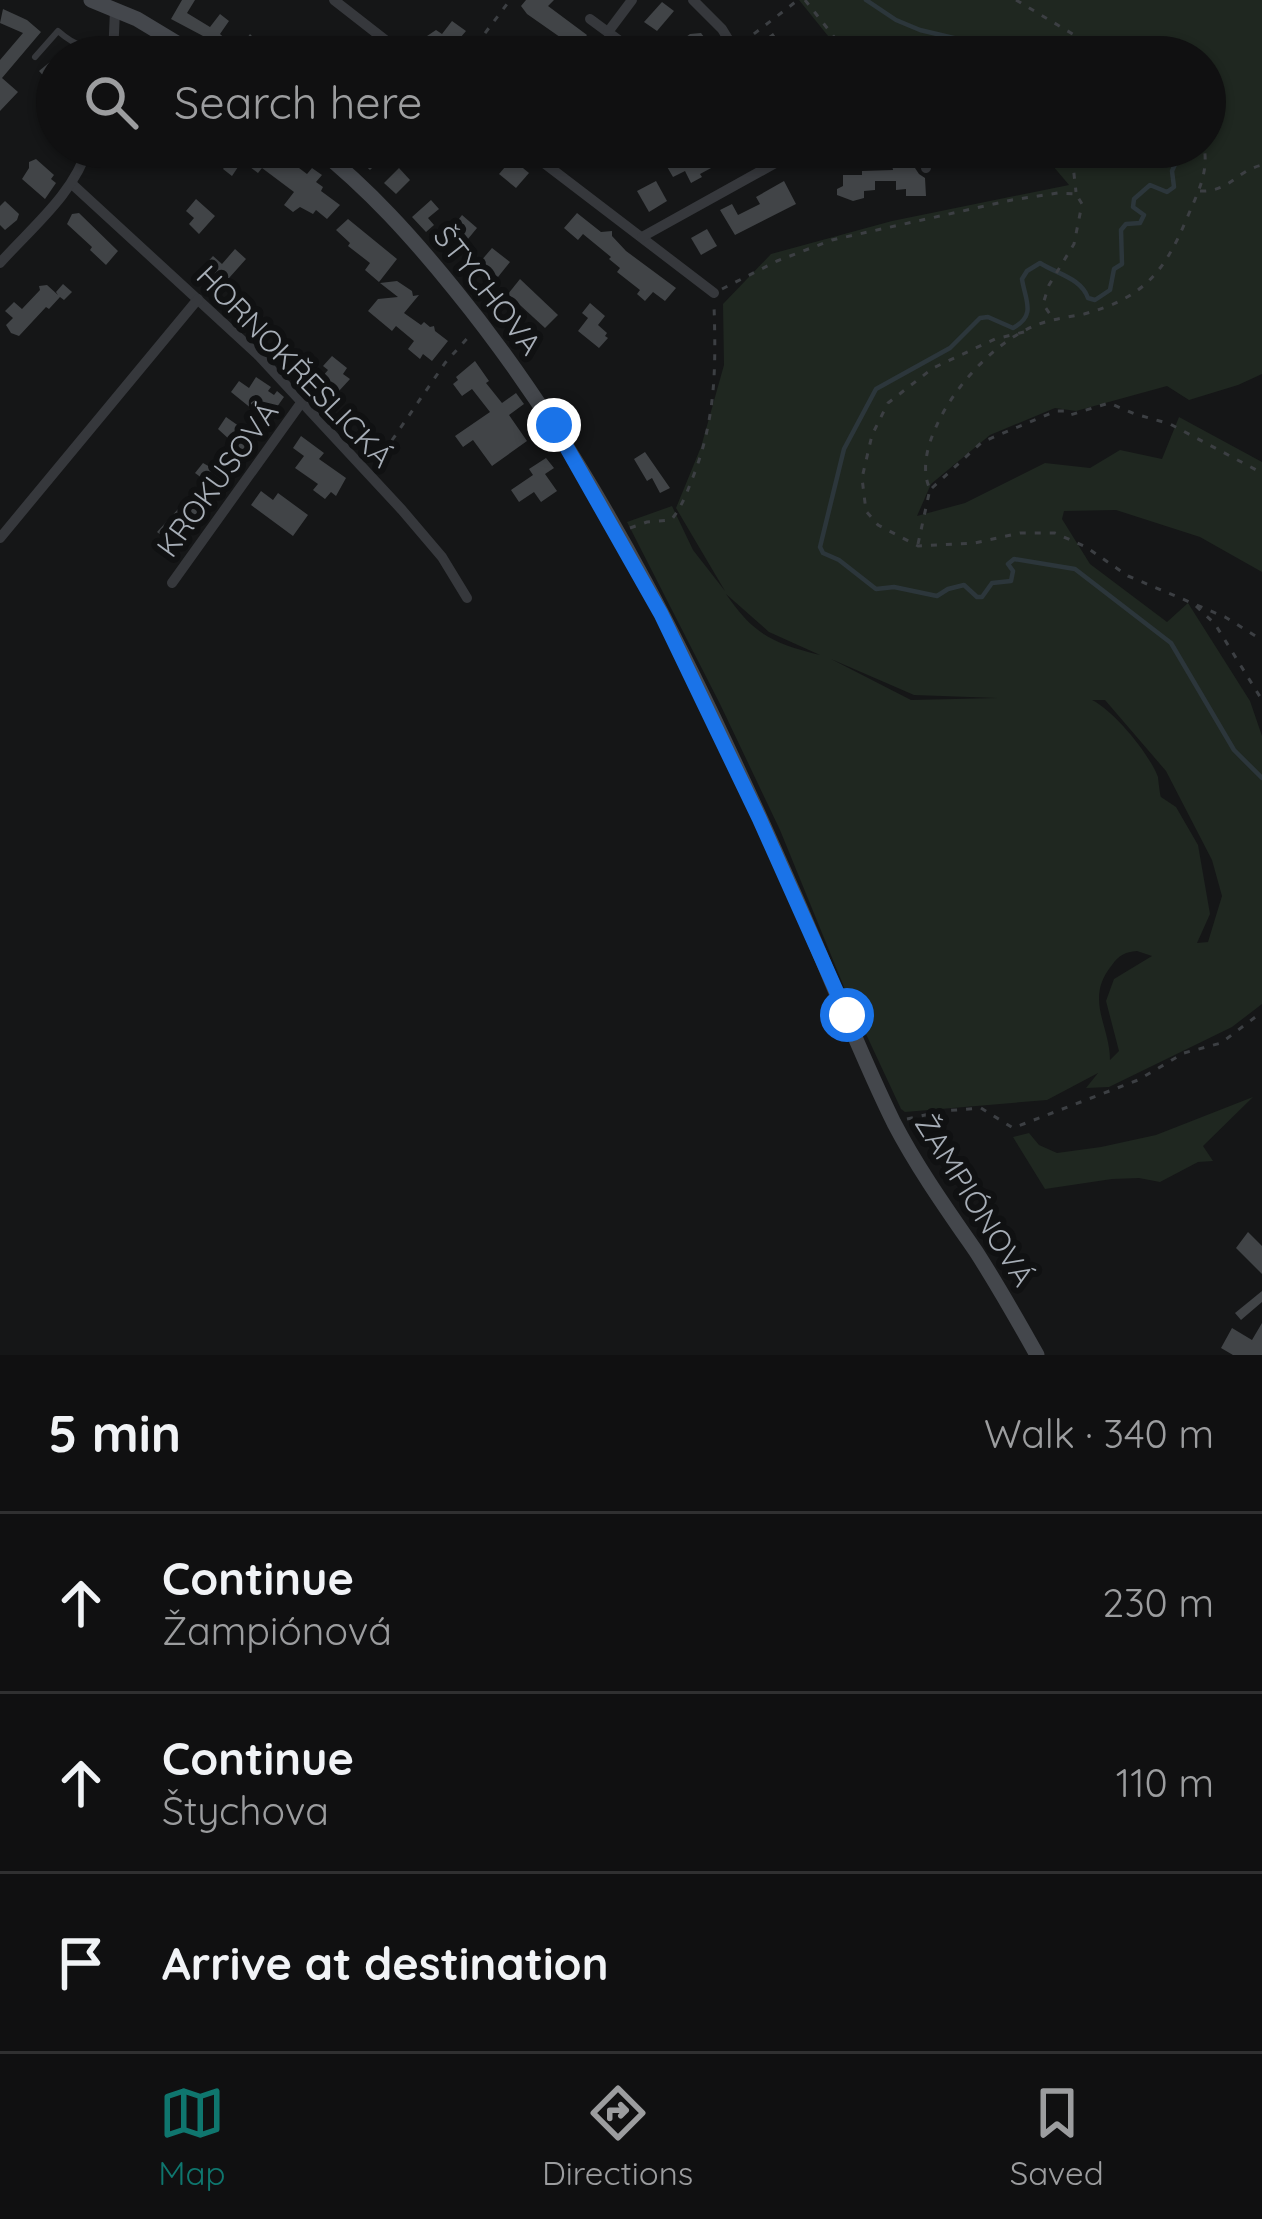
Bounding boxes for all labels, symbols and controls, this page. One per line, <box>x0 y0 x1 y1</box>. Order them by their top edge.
search box <box>36 36 1226 168</box>
icon: search <box>78 69 144 135</box>
text: Search here <box>174 74 422 130</box>
street label: ŠTYCHOVA <box>426 218 550 362</box>
street label: HORNOKŘESLICKÁ <box>189 257 401 475</box>
street label: KROKUSOVÁ <box>148 394 286 564</box>
route end <box>527 398 581 452</box>
route start <box>820 988 874 1042</box>
street label: ŽAMPIÓNOVÁ <box>907 1107 1043 1293</box>
text: 5 min <box>48 1401 181 1465</box>
text: Walk · 340 m <box>984 1409 1214 1458</box>
text: Continue <box>162 1550 354 1606</box>
icon: ahead <box>48 1570 114 1636</box>
text: 230 m <box>1103 1578 1214 1627</box>
text: Žampiónová <box>162 1606 392 1655</box>
text: Continue <box>162 1730 354 1786</box>
icon: ahead <box>48 1750 114 1816</box>
text: 110 m <box>1116 1758 1214 1807</box>
text: Štychova <box>162 1786 329 1835</box>
icon: arrive <box>48 1930 114 1996</box>
text: Arrive at destination <box>162 1935 608 1991</box>
tab: Map <box>158 2080 226 2193</box>
tab: Directions <box>542 2080 693 2193</box>
tab: Saved <box>1010 2080 1104 2193</box>

